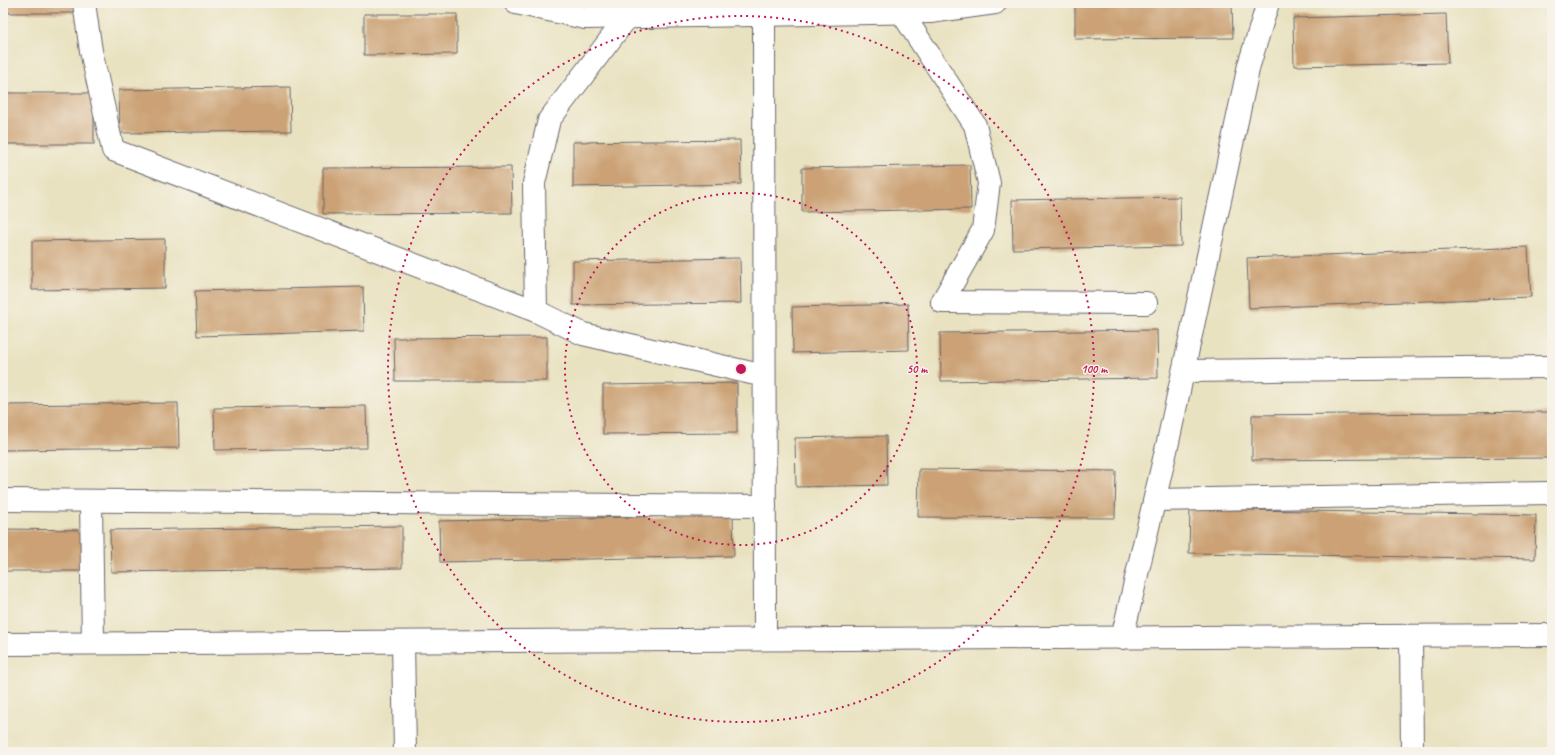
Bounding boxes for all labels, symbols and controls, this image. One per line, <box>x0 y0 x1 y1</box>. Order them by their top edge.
text: 50 m <box>907 361 928 377</box>
text: 100 m <box>1081 361 1108 377</box>
centre of rings <box>734 362 748 376</box>

